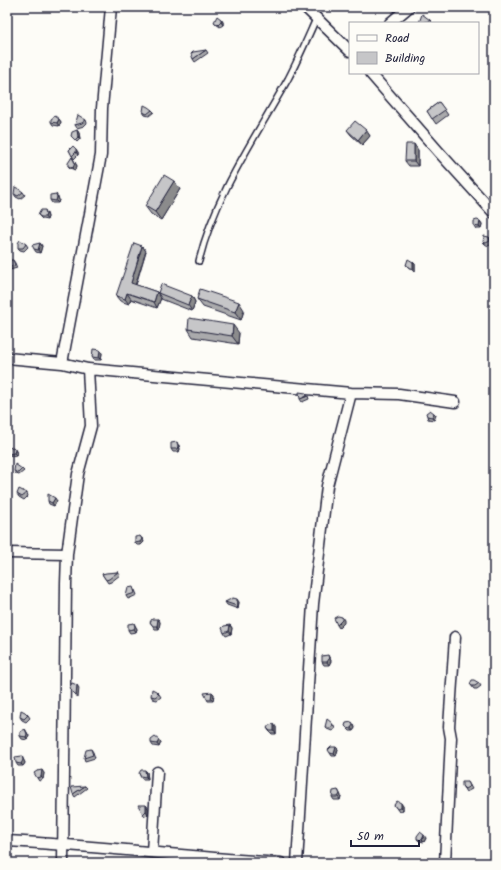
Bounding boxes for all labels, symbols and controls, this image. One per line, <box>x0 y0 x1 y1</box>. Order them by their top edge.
legend <box>349 22 479 74</box>
text: Road <box>385 29 410 48</box>
text: Building <box>385 49 425 68</box>
scale bar <box>351 822 419 848</box>
text: 50 m <box>357 827 384 846</box>

